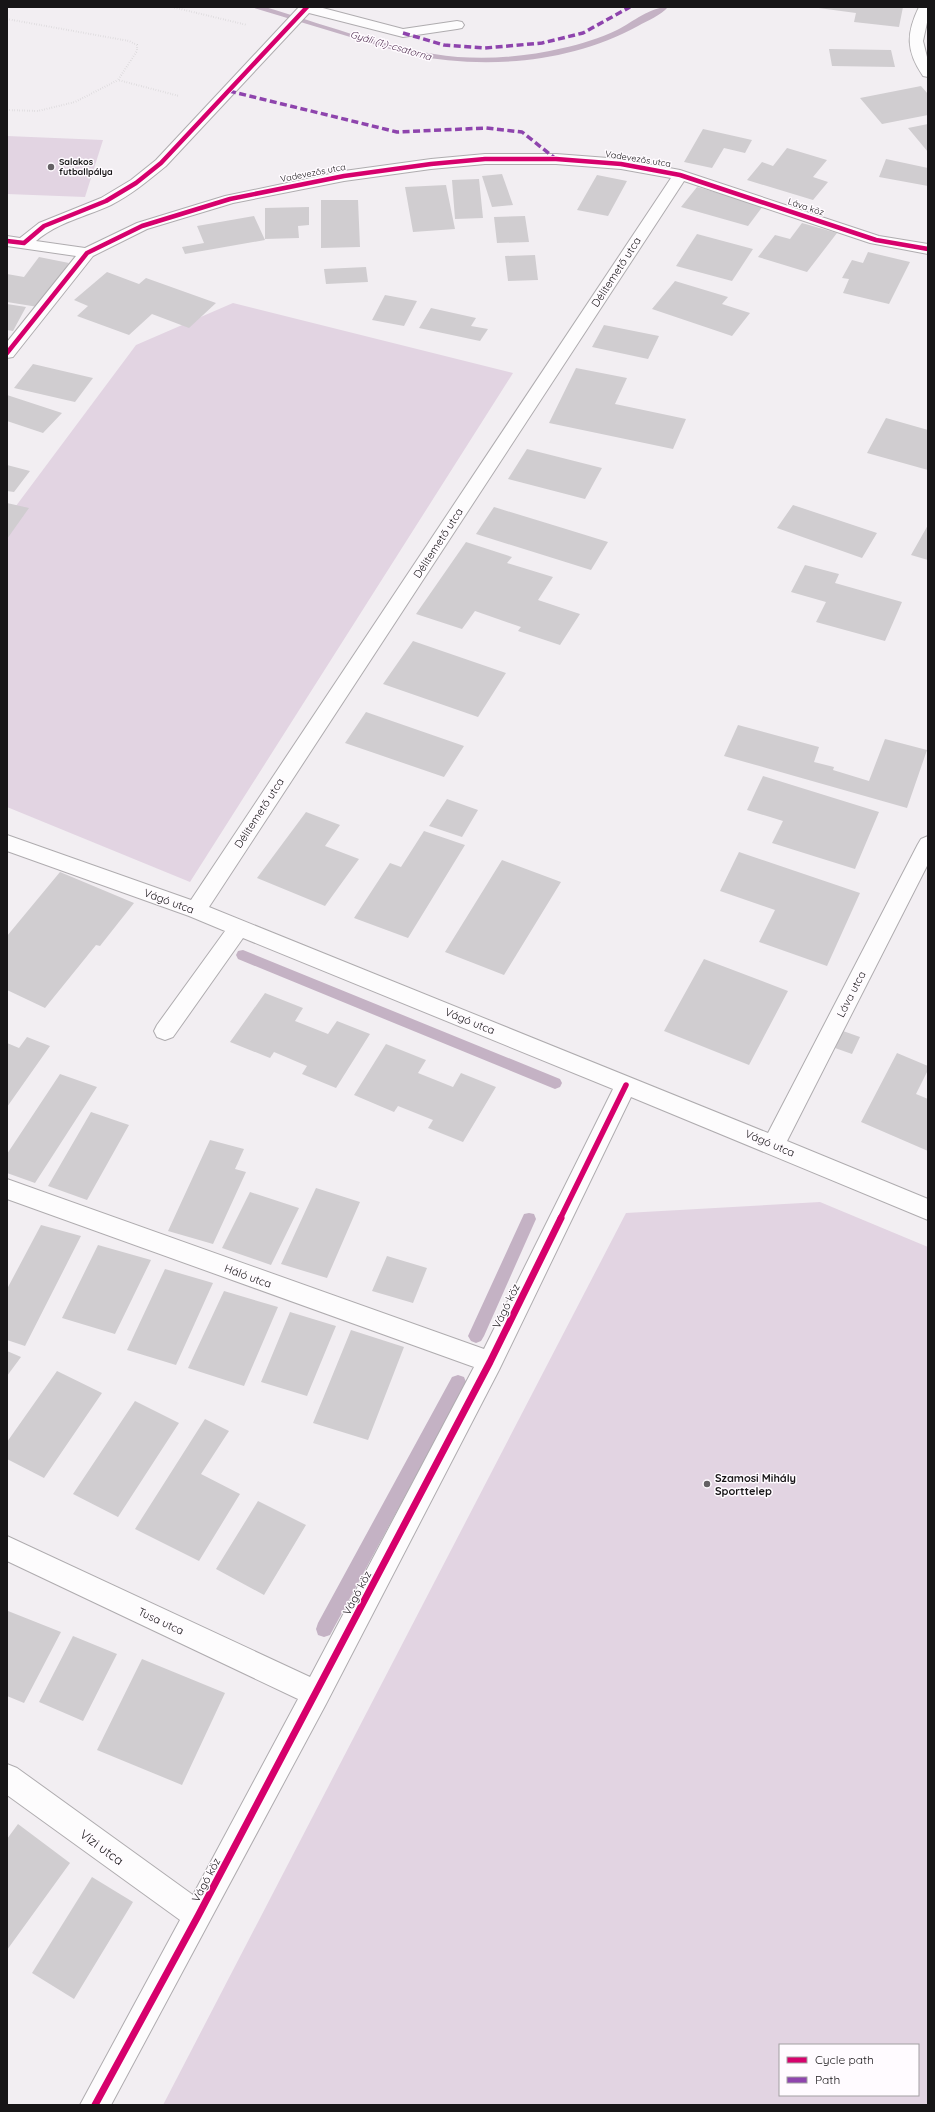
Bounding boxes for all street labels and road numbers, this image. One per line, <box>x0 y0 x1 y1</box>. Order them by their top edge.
street label: Vadevezős utca <box>604 148 672 169</box>
street label: Vadevezős utca <box>279 161 346 184</box>
street label: Láva köz <box>787 196 826 218</box>
street label: Délitemető utca <box>588 234 644 310</box>
street label: Délitemető utca <box>410 505 466 581</box>
street label: Délitemető utca <box>231 775 287 851</box>
street label: Vágó utca <box>142 885 196 917</box>
street label: Láva utca <box>833 968 869 1020</box>
street label: Vágó utca <box>443 1005 497 1037</box>
street label: Vágó utca <box>743 1126 797 1160</box>
street label: Háló utca <box>223 1261 273 1291</box>
street label: Vágó köz <box>489 1281 523 1331</box>
street label: Vágó köz <box>340 1569 374 1617</box>
street label: Tusa utca <box>136 1604 186 1638</box>
street label: Vízi utca <box>77 1826 127 1868</box>
street label: Vágó köz <box>189 1856 223 1904</box>

